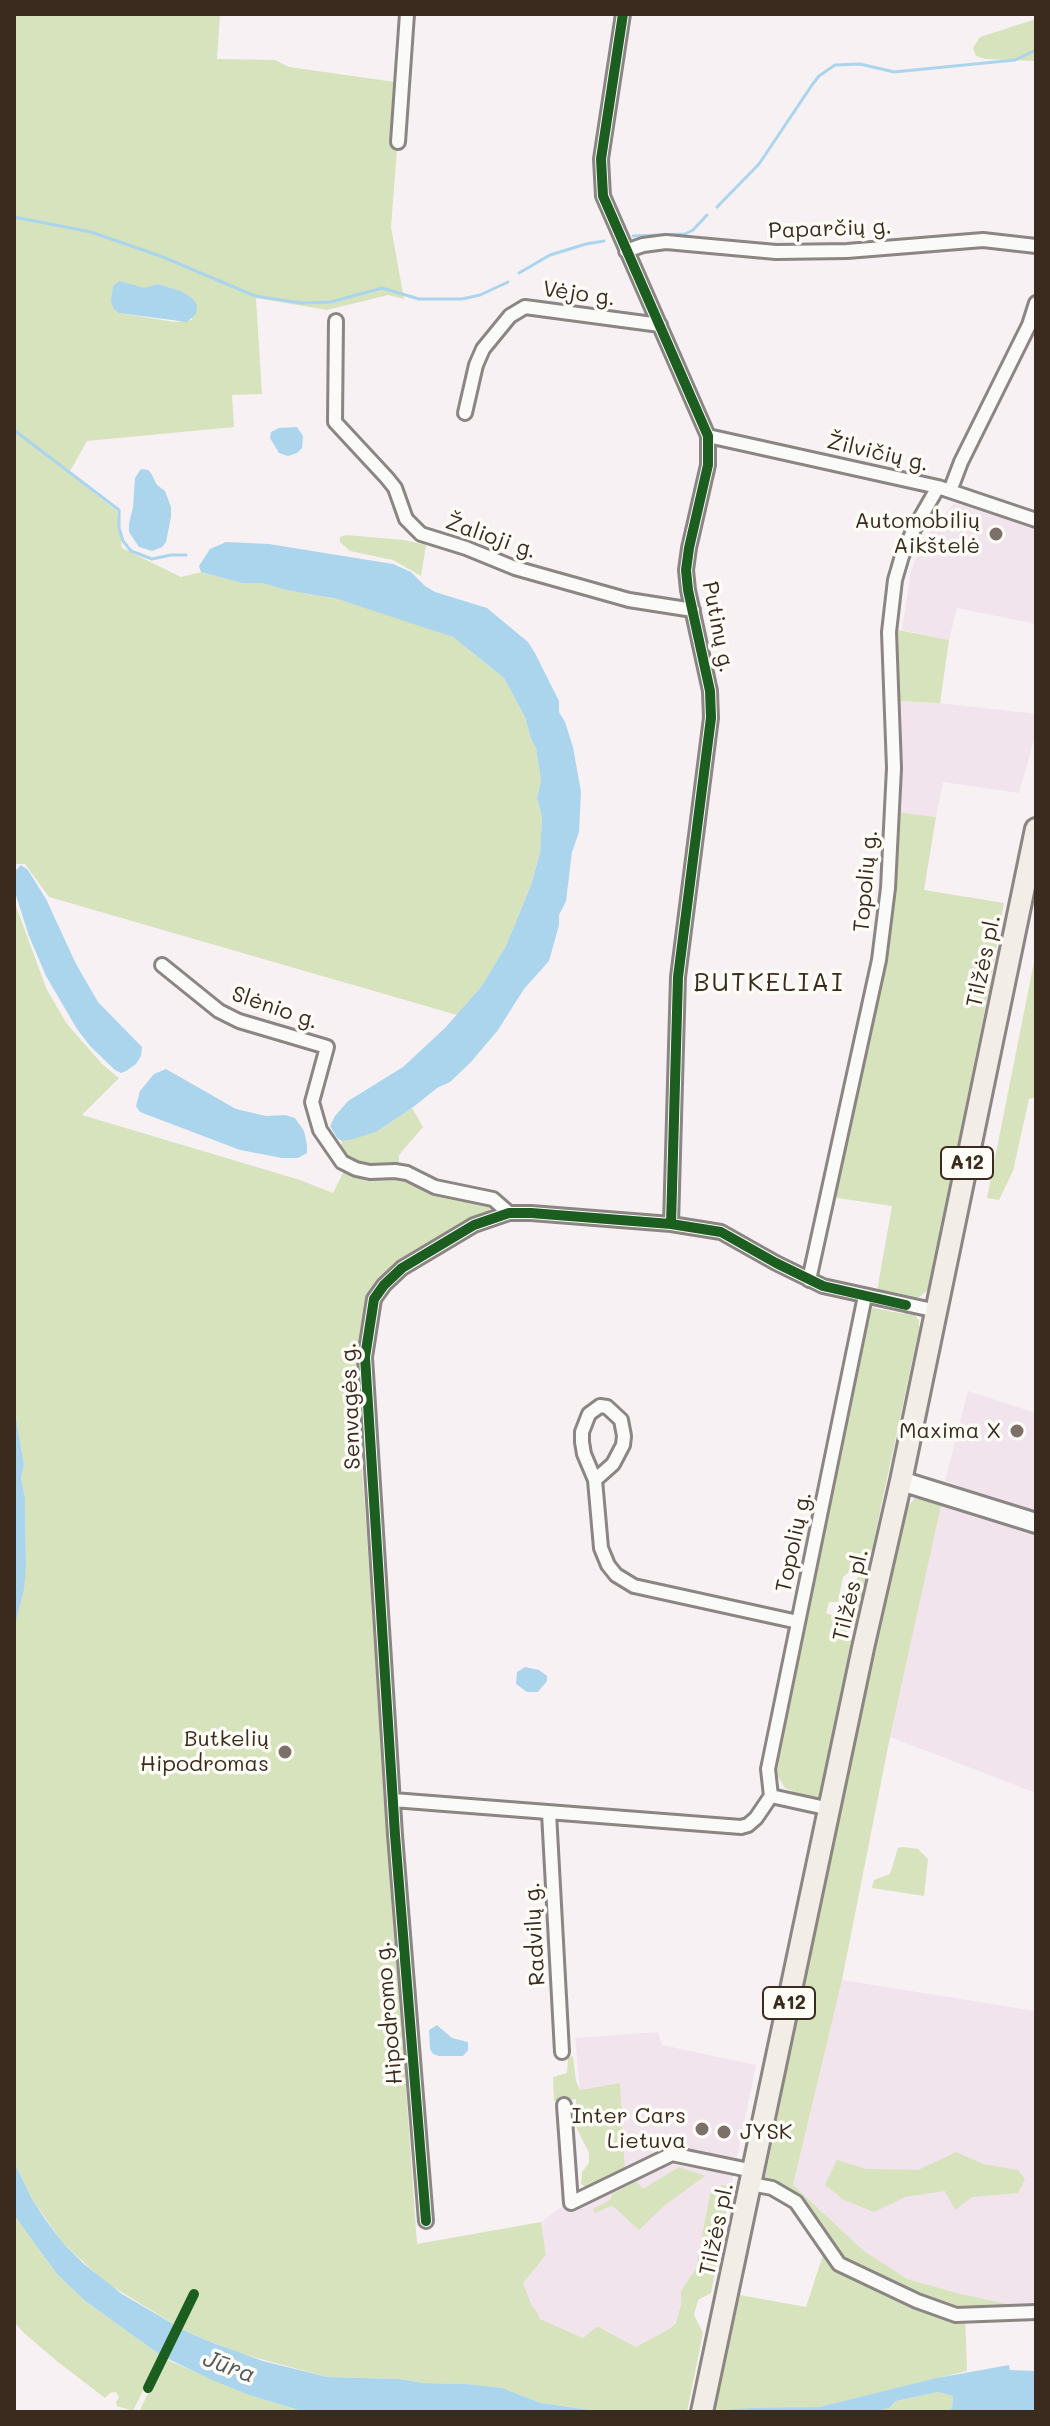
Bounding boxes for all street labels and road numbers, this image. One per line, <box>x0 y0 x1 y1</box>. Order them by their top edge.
street label: Paparčių g. <box>768 214 892 244</box>
street label: Vėjo g. <box>541 276 617 312</box>
street label: Žilvičių g. <box>825 429 931 477</box>
street label: Žalioji g. <box>442 509 540 565</box>
street label: Putinų g. <box>696 579 740 675</box>
street label: Topolių g. <box>848 829 884 933</box>
street label: Tilžės pl. <box>961 912 1007 1010</box>
street label: Slėnio g. <box>228 981 322 1035</box>
road number: A12 <box>941 1147 993 1179</box>
street label: Senvagės g. <box>336 1342 366 1470</box>
street label: Topolių g. <box>770 1489 818 1595</box>
street label: Tilžės pl. <box>828 1546 874 1644</box>
street label: Radvilų g. <box>519 1881 551 1987</box>
street label: Hipodromo g. <box>370 1940 408 2086</box>
road number: A12 <box>763 1987 815 2019</box>
street label: Tilžės pl. <box>694 2180 740 2278</box>

